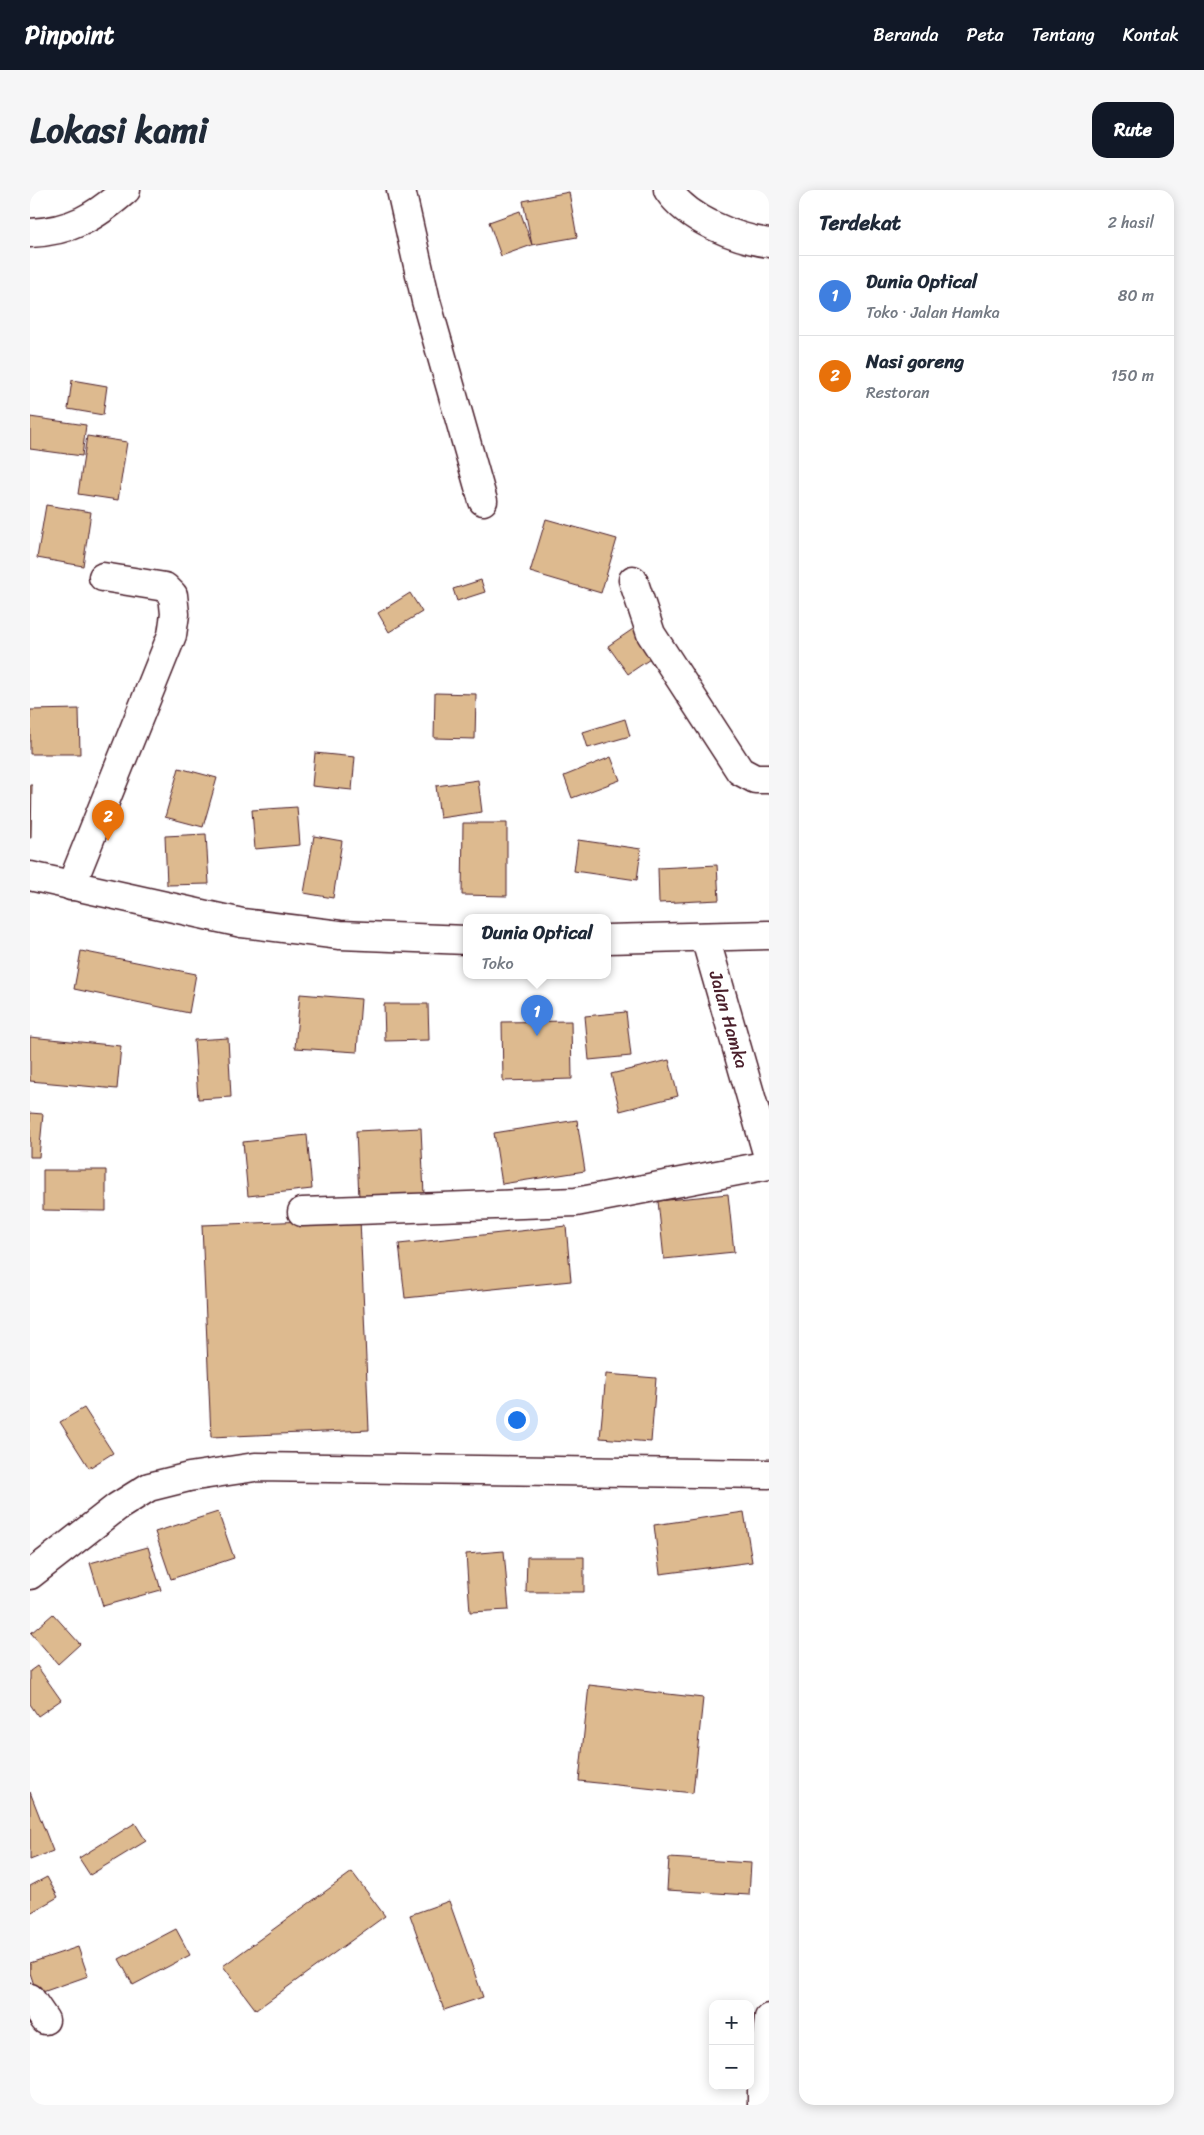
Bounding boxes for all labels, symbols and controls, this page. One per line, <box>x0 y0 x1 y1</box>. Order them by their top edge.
text: Pinpoint <box>25 14 114 56</box>
text: Beranda <box>873 19 939 51</box>
text: Peta <box>967 19 1004 51</box>
text: Tentang <box>1032 19 1095 51</box>
text: Kontak <box>1123 19 1179 51</box>
text: Lokasi kami <box>30 99 208 161</box>
button: Rute <box>1092 102 1174 158</box>
text: Terdekat <box>819 204 901 242</box>
text: 2 hasil <box>1108 208 1154 237</box>
text: Dunia Optical <box>866 265 977 298</box>
text: 1 <box>832 281 838 310</box>
text: 80 m <box>1118 281 1154 310</box>
text: Toko · Jalan Hamka <box>866 298 1000 327</box>
text: Nasi goreng <box>866 345 964 378</box>
text: 2 <box>830 361 840 390</box>
text: 150 m <box>1111 361 1154 390</box>
text: Restoran <box>866 378 930 407</box>
pin: 2 <box>92 800 124 841</box>
popup <box>463 914 611 979</box>
text: Dunia Optical <box>481 916 593 949</box>
text: Toko <box>481 949 514 978</box>
street label: Jalan Hamka <box>699 966 758 1072</box>
pin: 1 <box>521 995 553 1036</box>
your location <box>504 1407 530 1433</box>
map controls <box>709 2000 754 2090</box>
button: + <box>709 2000 754 2045</box>
button: − <box>709 2045 754 2090</box>

